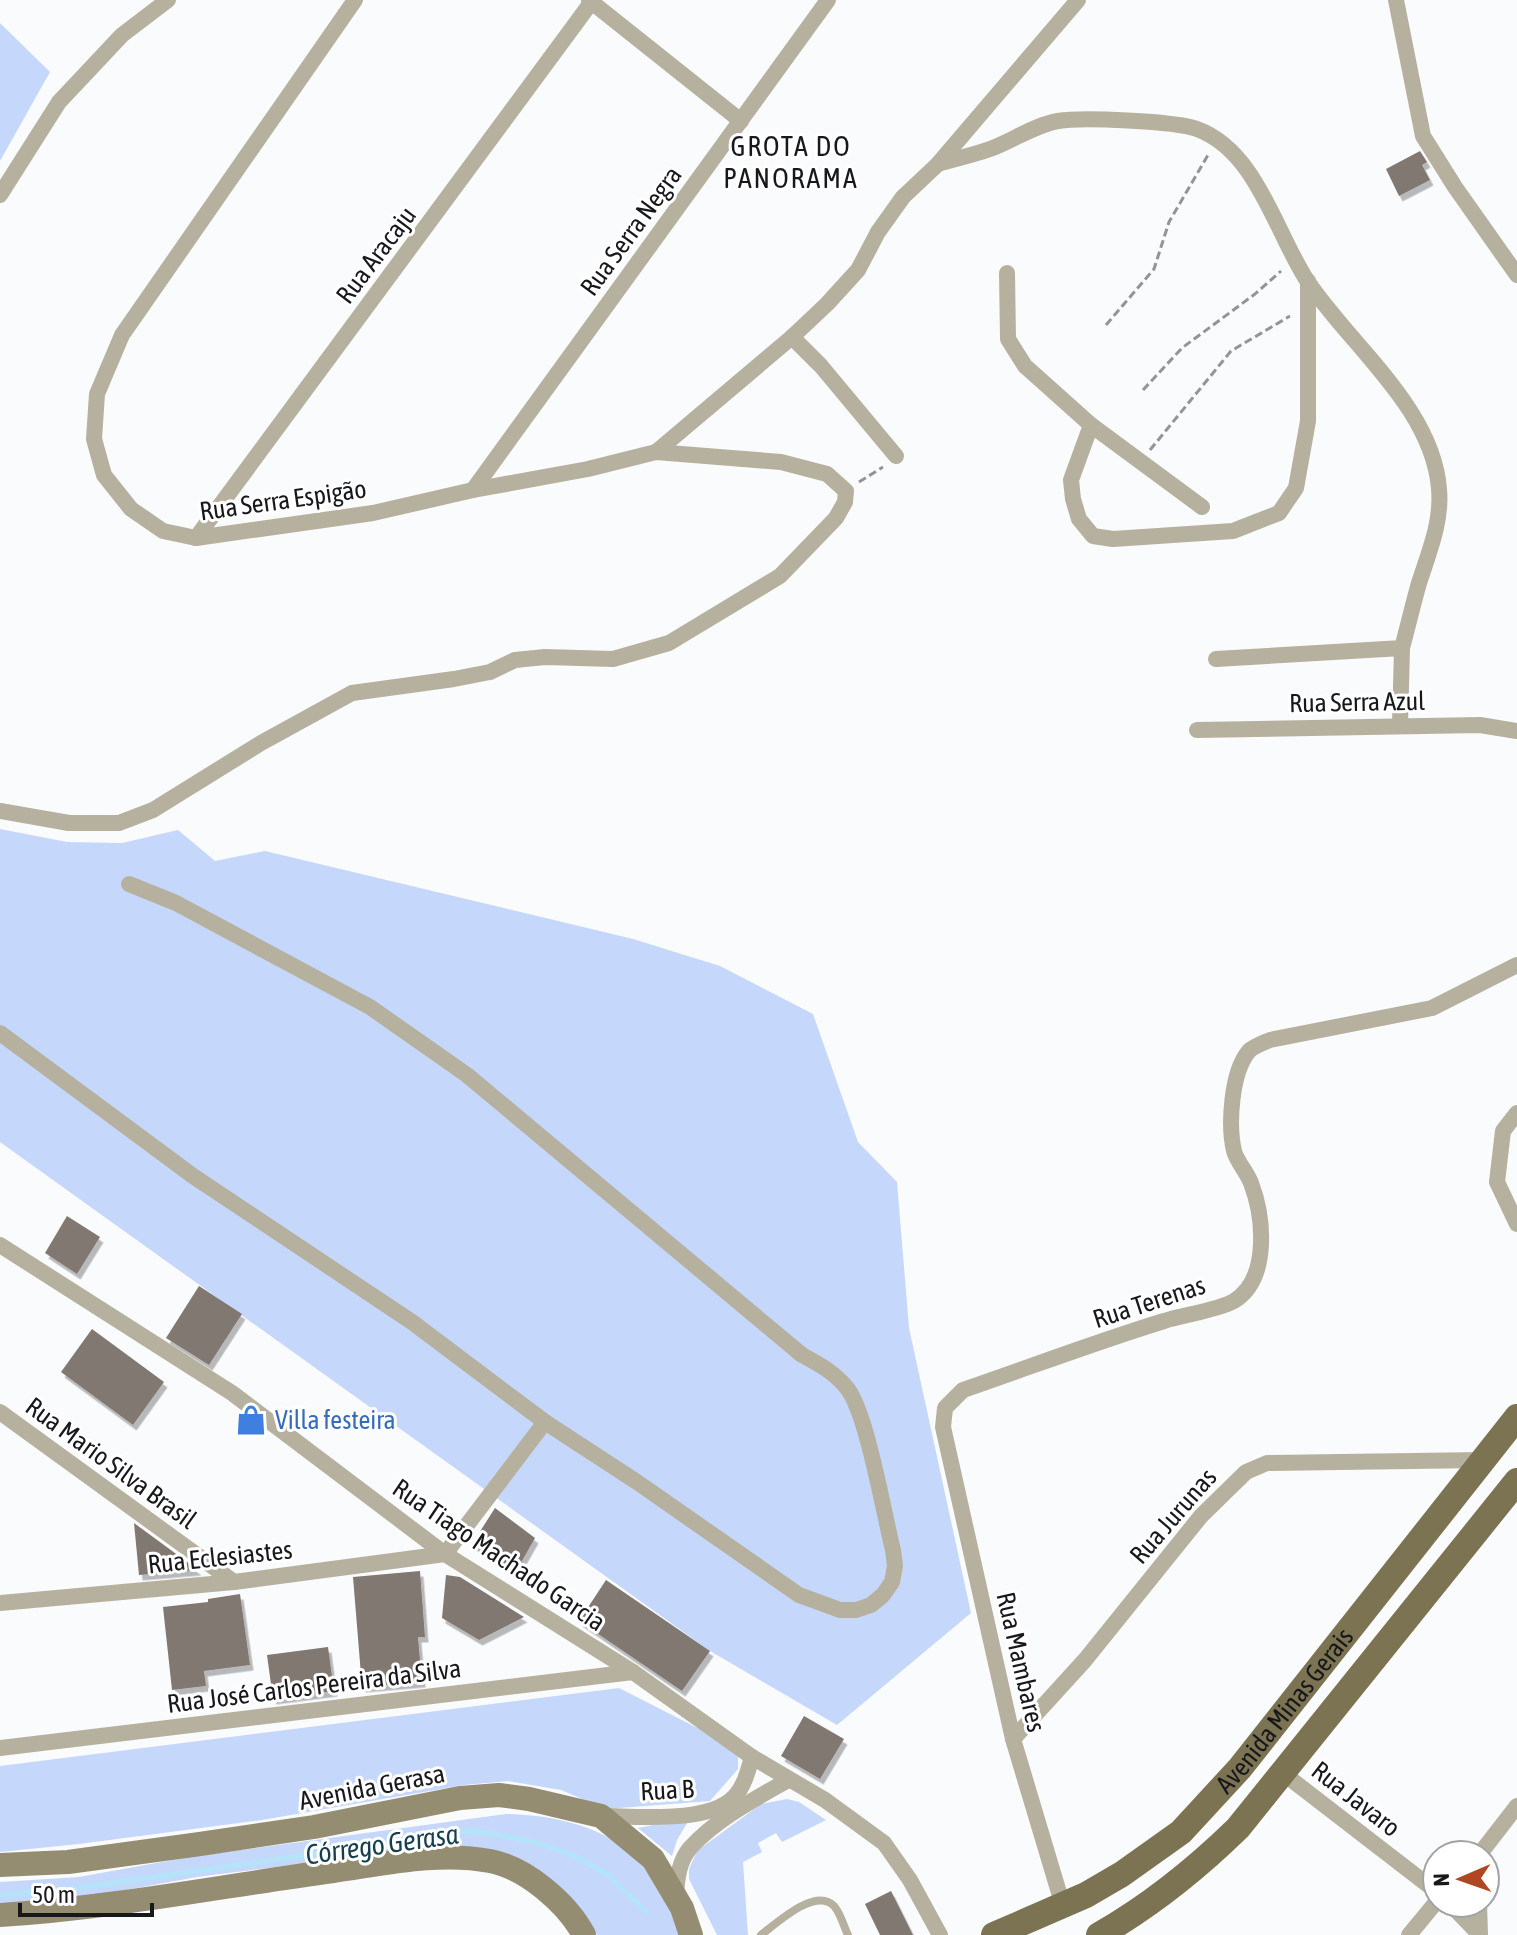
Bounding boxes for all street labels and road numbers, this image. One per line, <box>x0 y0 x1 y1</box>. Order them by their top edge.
street label: Rua Serra Negra <box>574 161 688 301</box>
street label: Rua Aracaju <box>330 201 422 309</box>
street label: Rua Serra Espigão <box>198 473 368 527</box>
street label: Rua Serra Azul <box>1289 686 1425 718</box>
street label: Rua Terenas <box>1089 1270 1209 1334</box>
street label: Rua Mario Silva Brasil <box>20 1391 202 1535</box>
street label: Rua Jurunas <box>1124 1462 1222 1570</box>
street label: Rua Tiago Machado Garcia <box>387 1473 611 1637</box>
street label: Rua Eclesiastes <box>146 1535 294 1579</box>
street label: Rua Mambares <box>990 1589 1052 1735</box>
street label: Avenida Minas Gerais <box>1210 1622 1359 1799</box>
street label: Rua José Carlos Pereira da Silva <box>165 1653 463 1719</box>
street label: Rua Javaro <box>1306 1755 1406 1843</box>
street label: Avenida Gerasa <box>297 1758 447 1816</box>
street label: Rua B <box>639 1774 695 1806</box>

